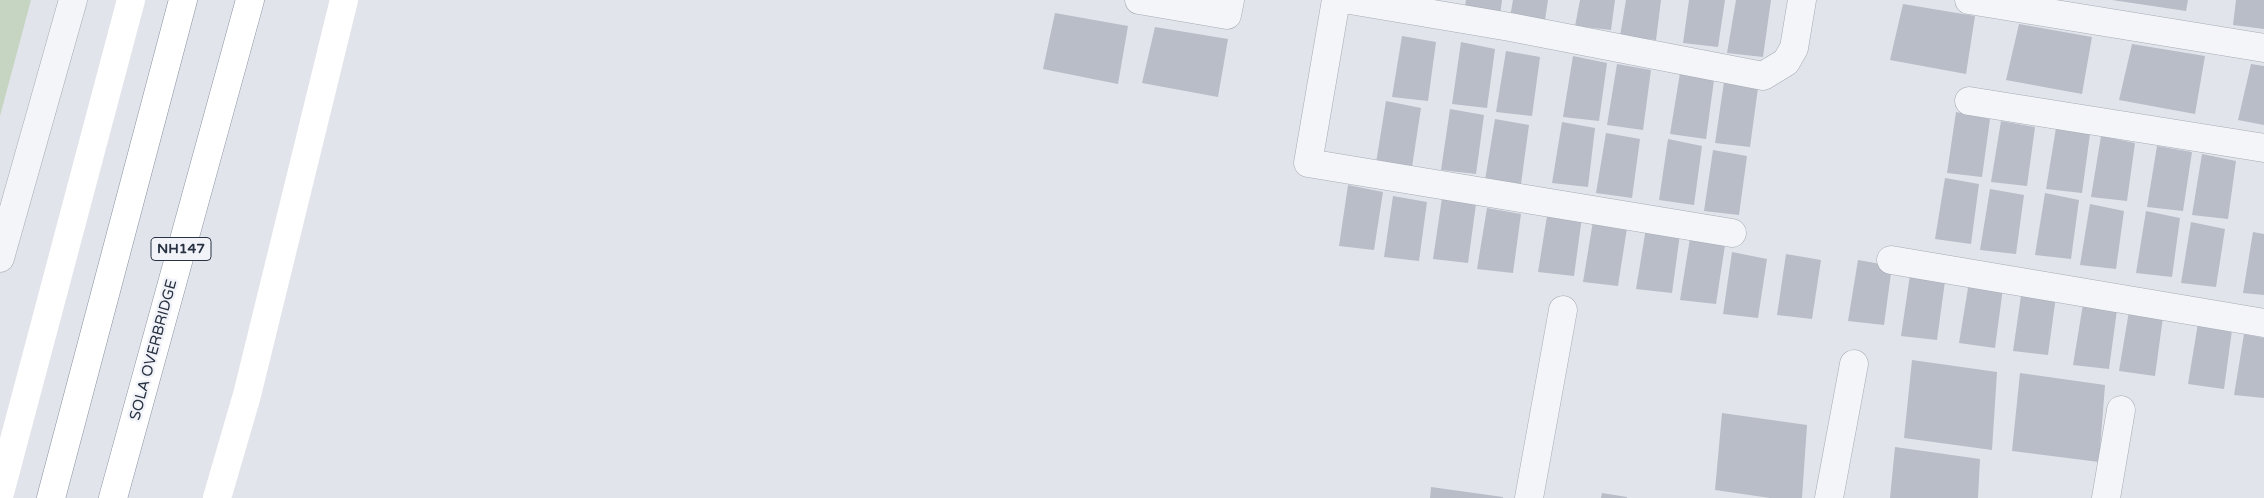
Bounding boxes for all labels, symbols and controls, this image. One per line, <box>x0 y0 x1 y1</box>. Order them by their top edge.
road number: NH147 <box>151 238 211 260</box>
street label: SOLA OVERBRIDGE <box>127 278 181 422</box>

